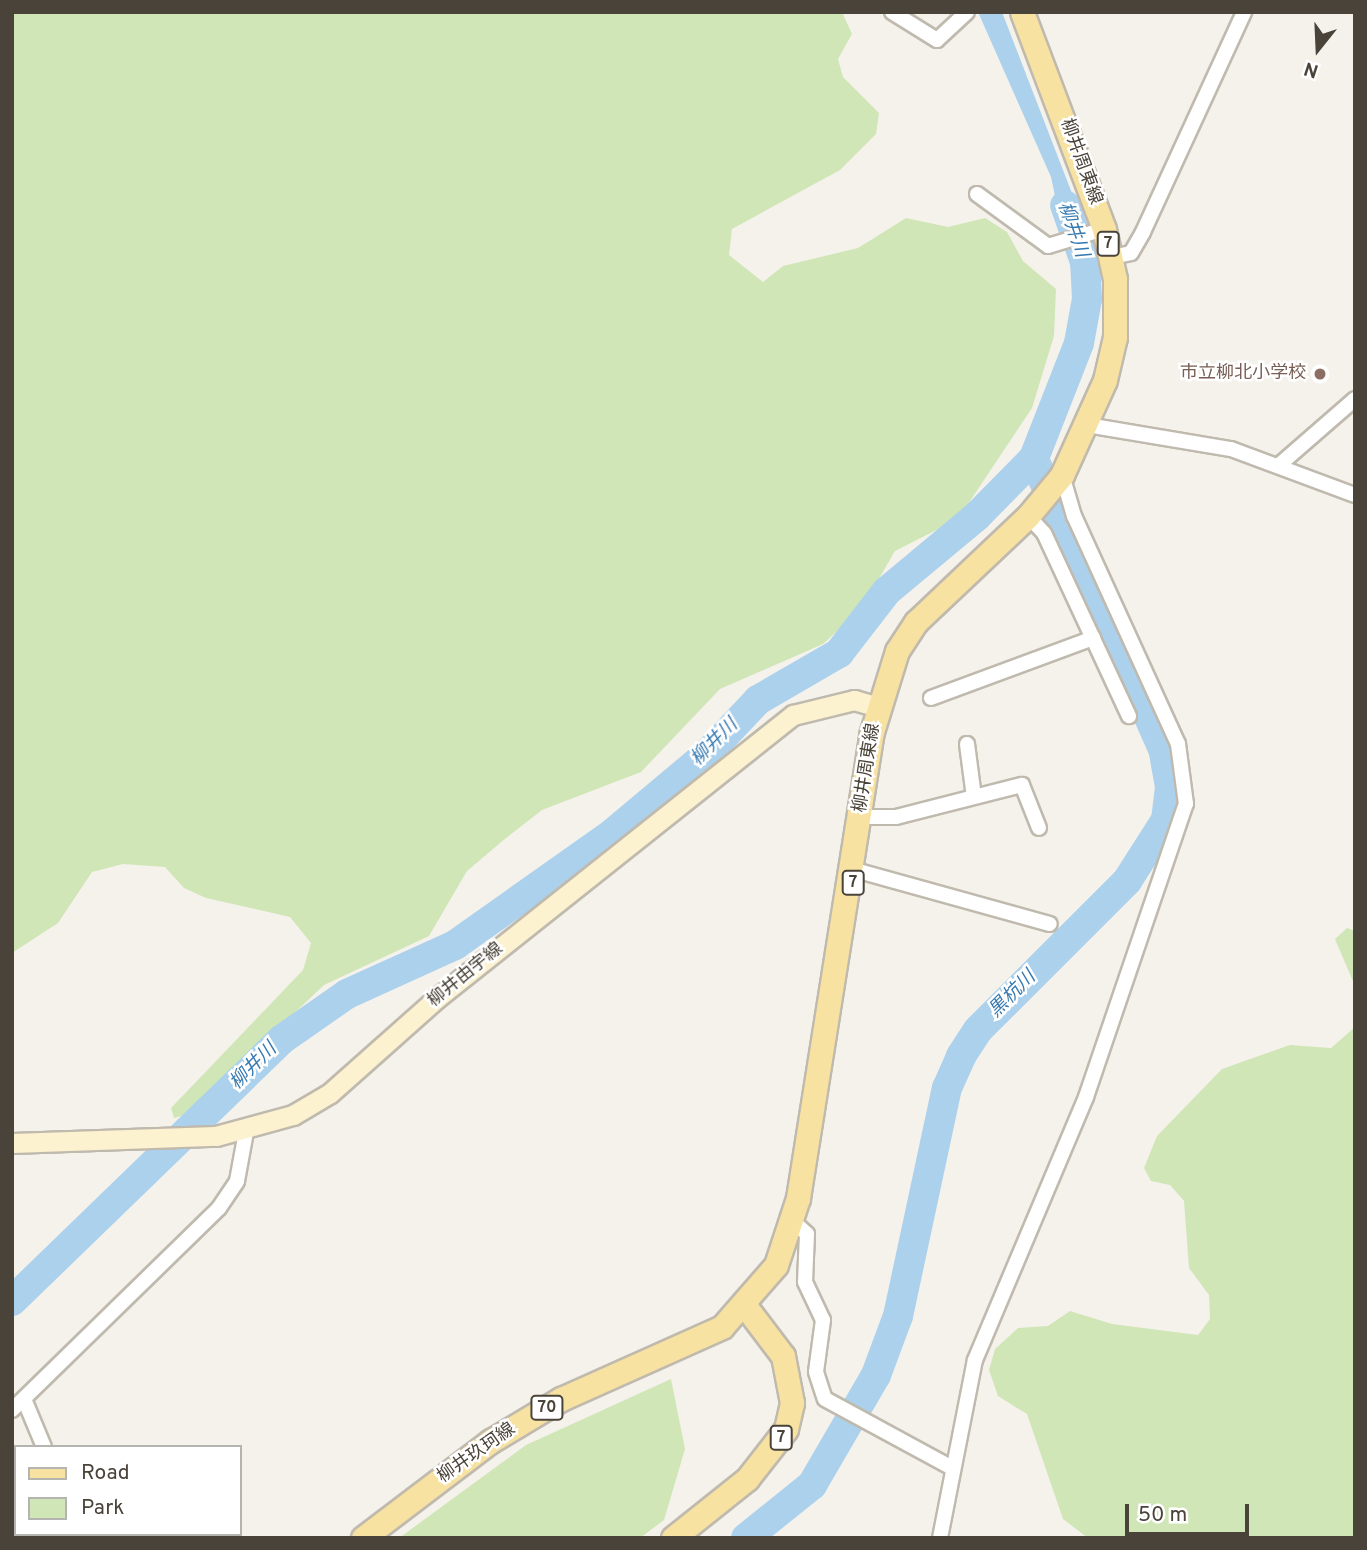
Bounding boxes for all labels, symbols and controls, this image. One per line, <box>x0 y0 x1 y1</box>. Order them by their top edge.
north arrow <box>1283 14 1353 84</box>
text: N <box>1301 55 1322 82</box>
street label: 柳井周東線 <box>1054 116 1106 208</box>
water label: 柳井川 <box>1052 199 1092 261</box>
road number: 7 <box>1096 232 1120 256</box>
place label: 市立柳北小学校 <box>1180 363 1306 385</box>
marker: 市立柳北小学校 <box>1312 366 1328 382</box>
water label: 柳井川 <box>687 715 743 771</box>
street label: 柳井周東線 <box>850 722 886 814</box>
road number: 7 <box>841 870 865 896</box>
street label: 柳井由宇線 <box>424 939 508 1013</box>
water label: 黒杭川 <box>985 967 1041 1023</box>
water label: 柳井川 <box>226 1039 282 1095</box>
road number: 70 <box>530 1396 564 1420</box>
street label: 柳井玖珂線 <box>434 1419 520 1489</box>
road number: 7 <box>769 1426 793 1450</box>
legend <box>14 1445 242 1536</box>
text: Road <box>81 1460 130 1487</box>
scale bar <box>1129 1490 1253 1534</box>
text: Park <box>81 1495 124 1522</box>
text: 50 m <box>1138 1502 1187 1529</box>

